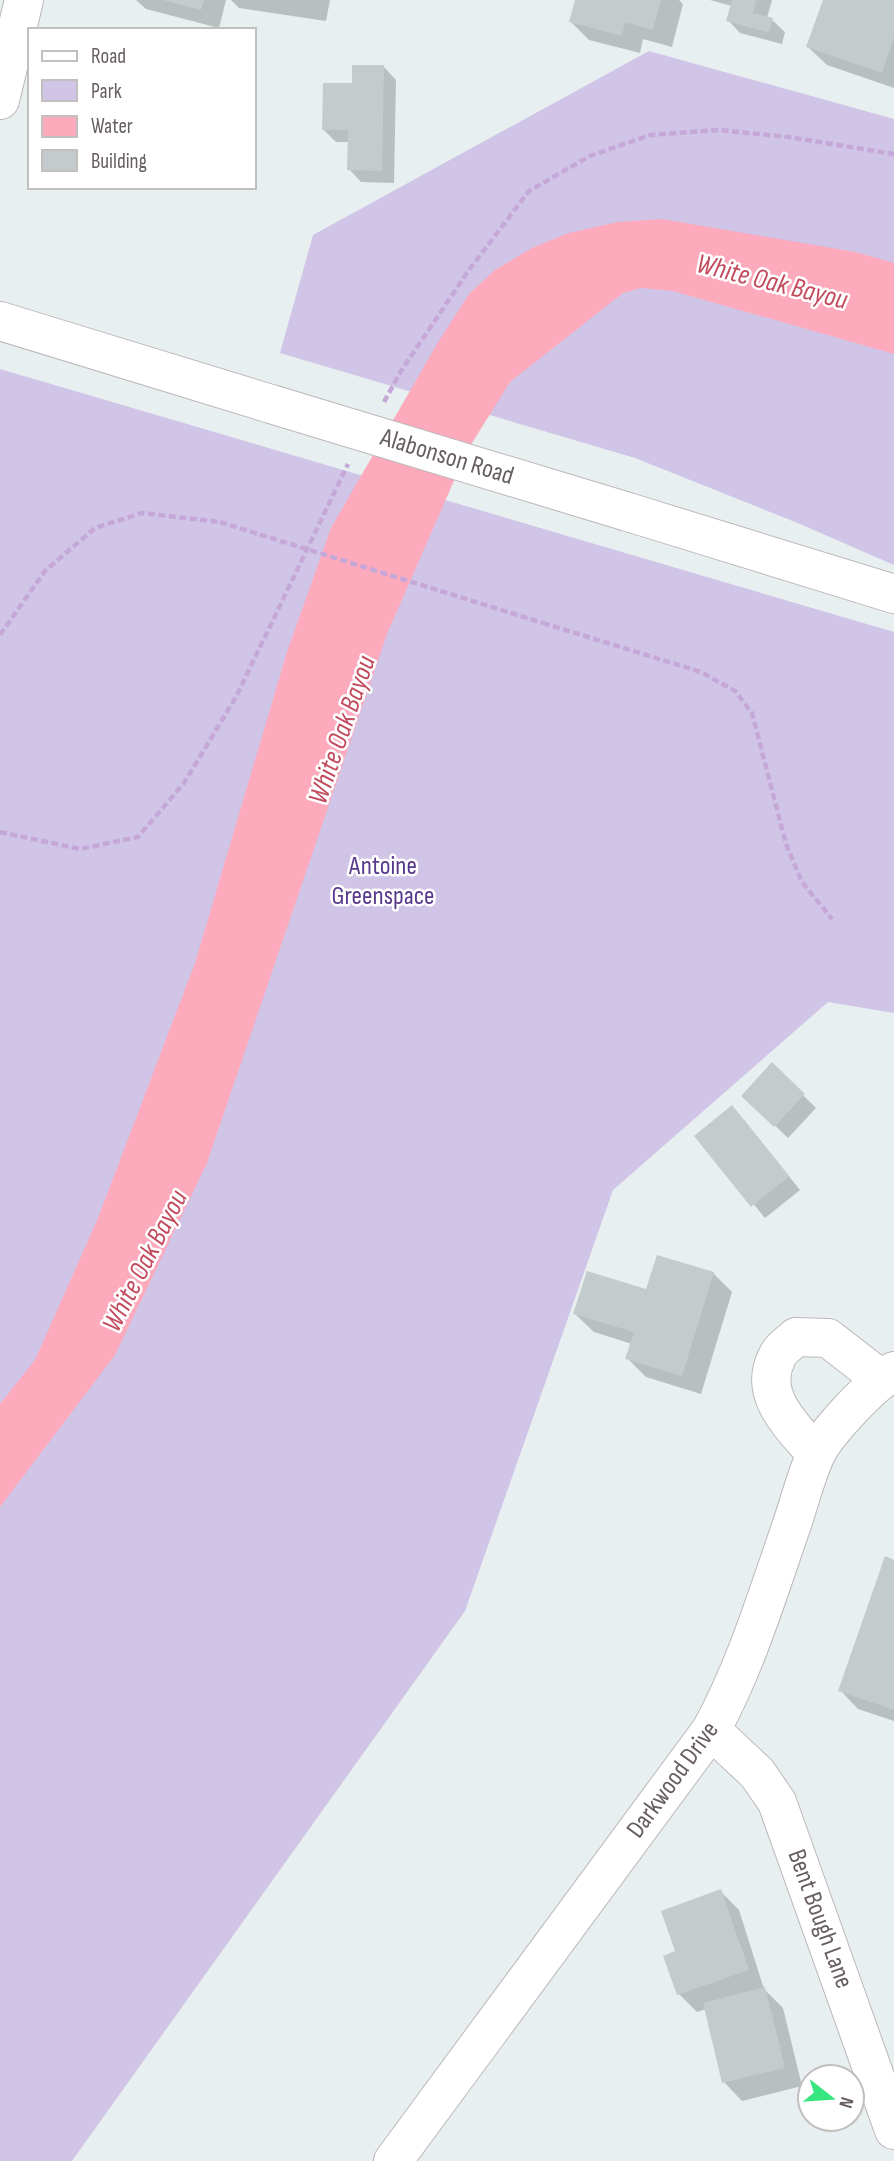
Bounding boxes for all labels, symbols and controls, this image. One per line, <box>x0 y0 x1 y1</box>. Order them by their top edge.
legend <box>28 28 256 189</box>
text: Road <box>91 44 126 69</box>
text: Park <box>91 79 122 104</box>
text: Water <box>91 114 133 139</box>
text: Building <box>91 149 147 174</box>
water label: White Oak Bayou <box>693 247 852 317</box>
street label: Alabonson Road <box>376 422 517 492</box>
water label: White Oak Bayou <box>301 651 383 808</box>
park label: Antoine Greenspace <box>332 851 434 912</box>
water label: White Oak Bayou <box>95 1184 195 1337</box>
street label: Darkwood Drive <box>620 1716 726 1844</box>
street label: Bent Bough Lane <box>781 1845 859 1993</box>
north arrow <box>796 2063 866 2133</box>
text: N <box>833 2094 858 2111</box>

